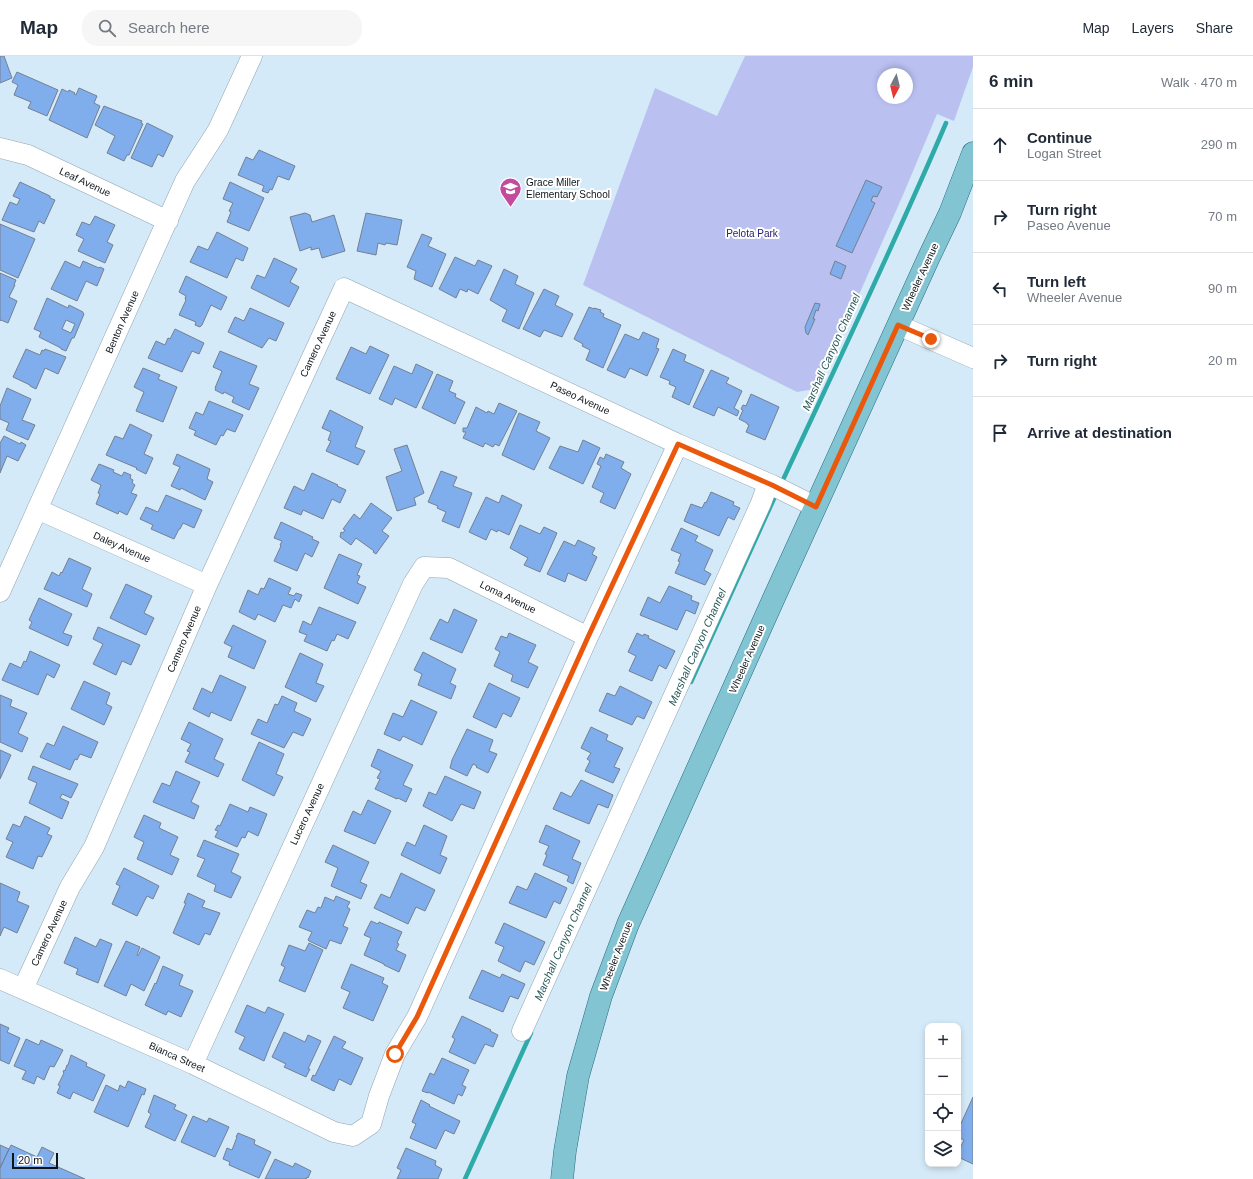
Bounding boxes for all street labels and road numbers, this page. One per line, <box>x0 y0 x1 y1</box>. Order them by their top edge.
street label: Leaf Avenue <box>58 165 113 199</box>
street label: Wheeler Avenue <box>900 241 941 312</box>
street label: Benton Avenue <box>103 288 141 355</box>
street label: Camero Avenue <box>298 309 338 379</box>
street label: Paseo Avenue <box>549 379 612 417</box>
street label: Daley Avenue <box>92 529 153 565</box>
street label: Loma Avenue <box>478 579 538 615</box>
street label: Camero Avenue <box>165 604 203 674</box>
street label: Wheeler Avenue <box>727 623 767 695</box>
street label: Lucero Avenue <box>288 781 326 846</box>
street label: Camero Avenue <box>29 898 69 968</box>
street label: Wheeler Avenue <box>598 919 634 992</box>
street label: Bianca Street <box>147 1040 207 1074</box>

